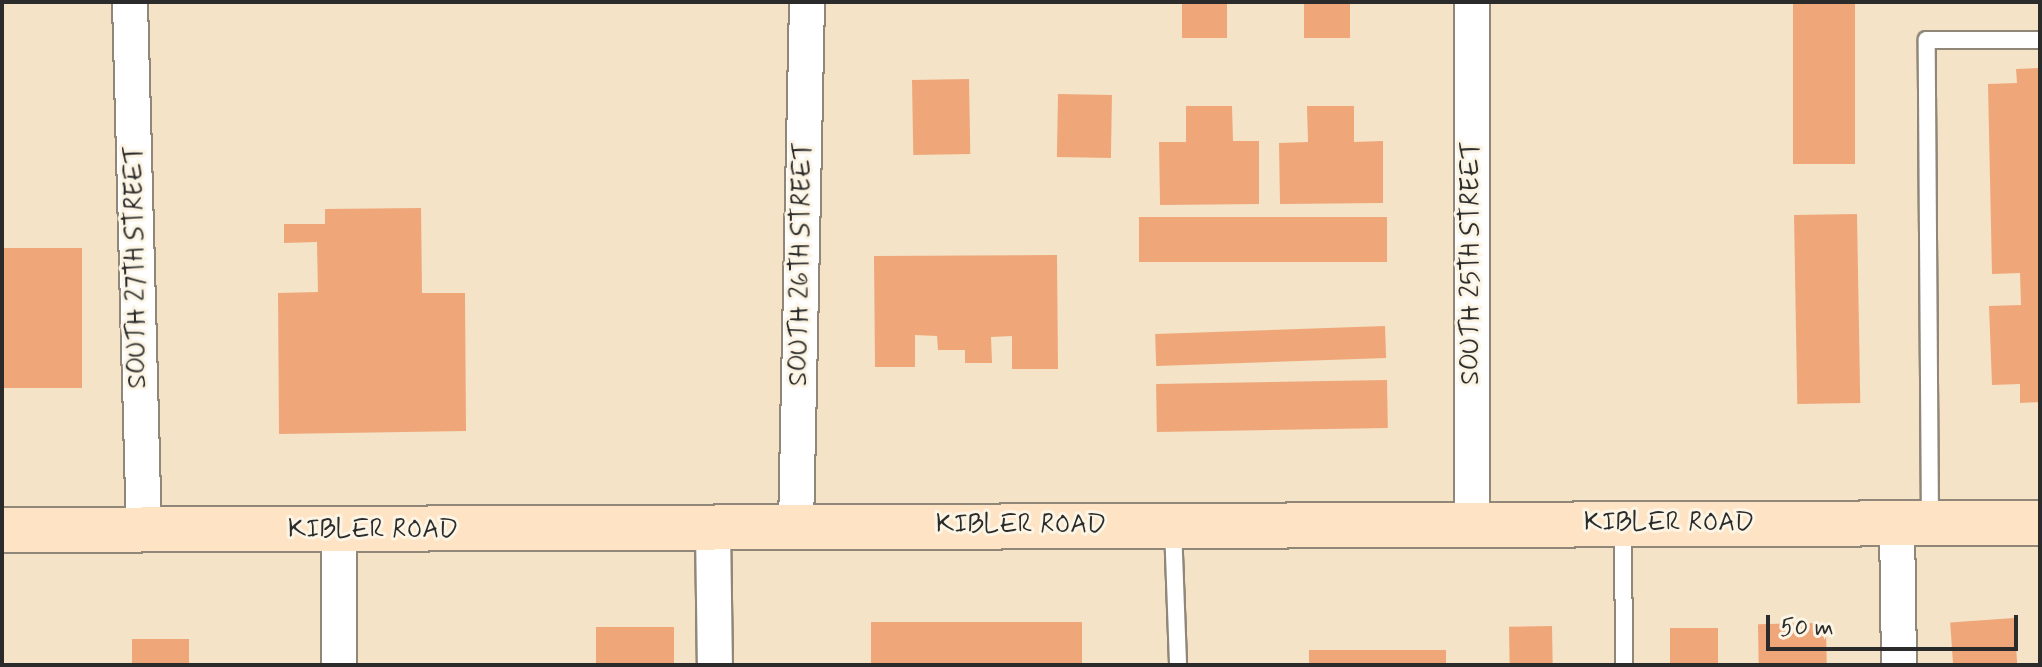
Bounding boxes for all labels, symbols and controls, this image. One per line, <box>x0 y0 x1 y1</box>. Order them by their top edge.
street label: SOUTH 26TH STREET <box>784 140 820 388</box>
street label: SOUTH 25TH STREET <box>1456 140 1488 386</box>
street label: SOUTH 27TH STREET <box>119 144 155 390</box>
street label: KIBLER ROAD <box>1584 508 1754 540</box>
street label: KIBLER ROAD <box>936 510 1106 542</box>
street label: KIBLER ROAD <box>288 515 458 547</box>
scale bar <box>1770 599 2022 649</box>
text: 50 m <box>1780 613 1834 644</box>

